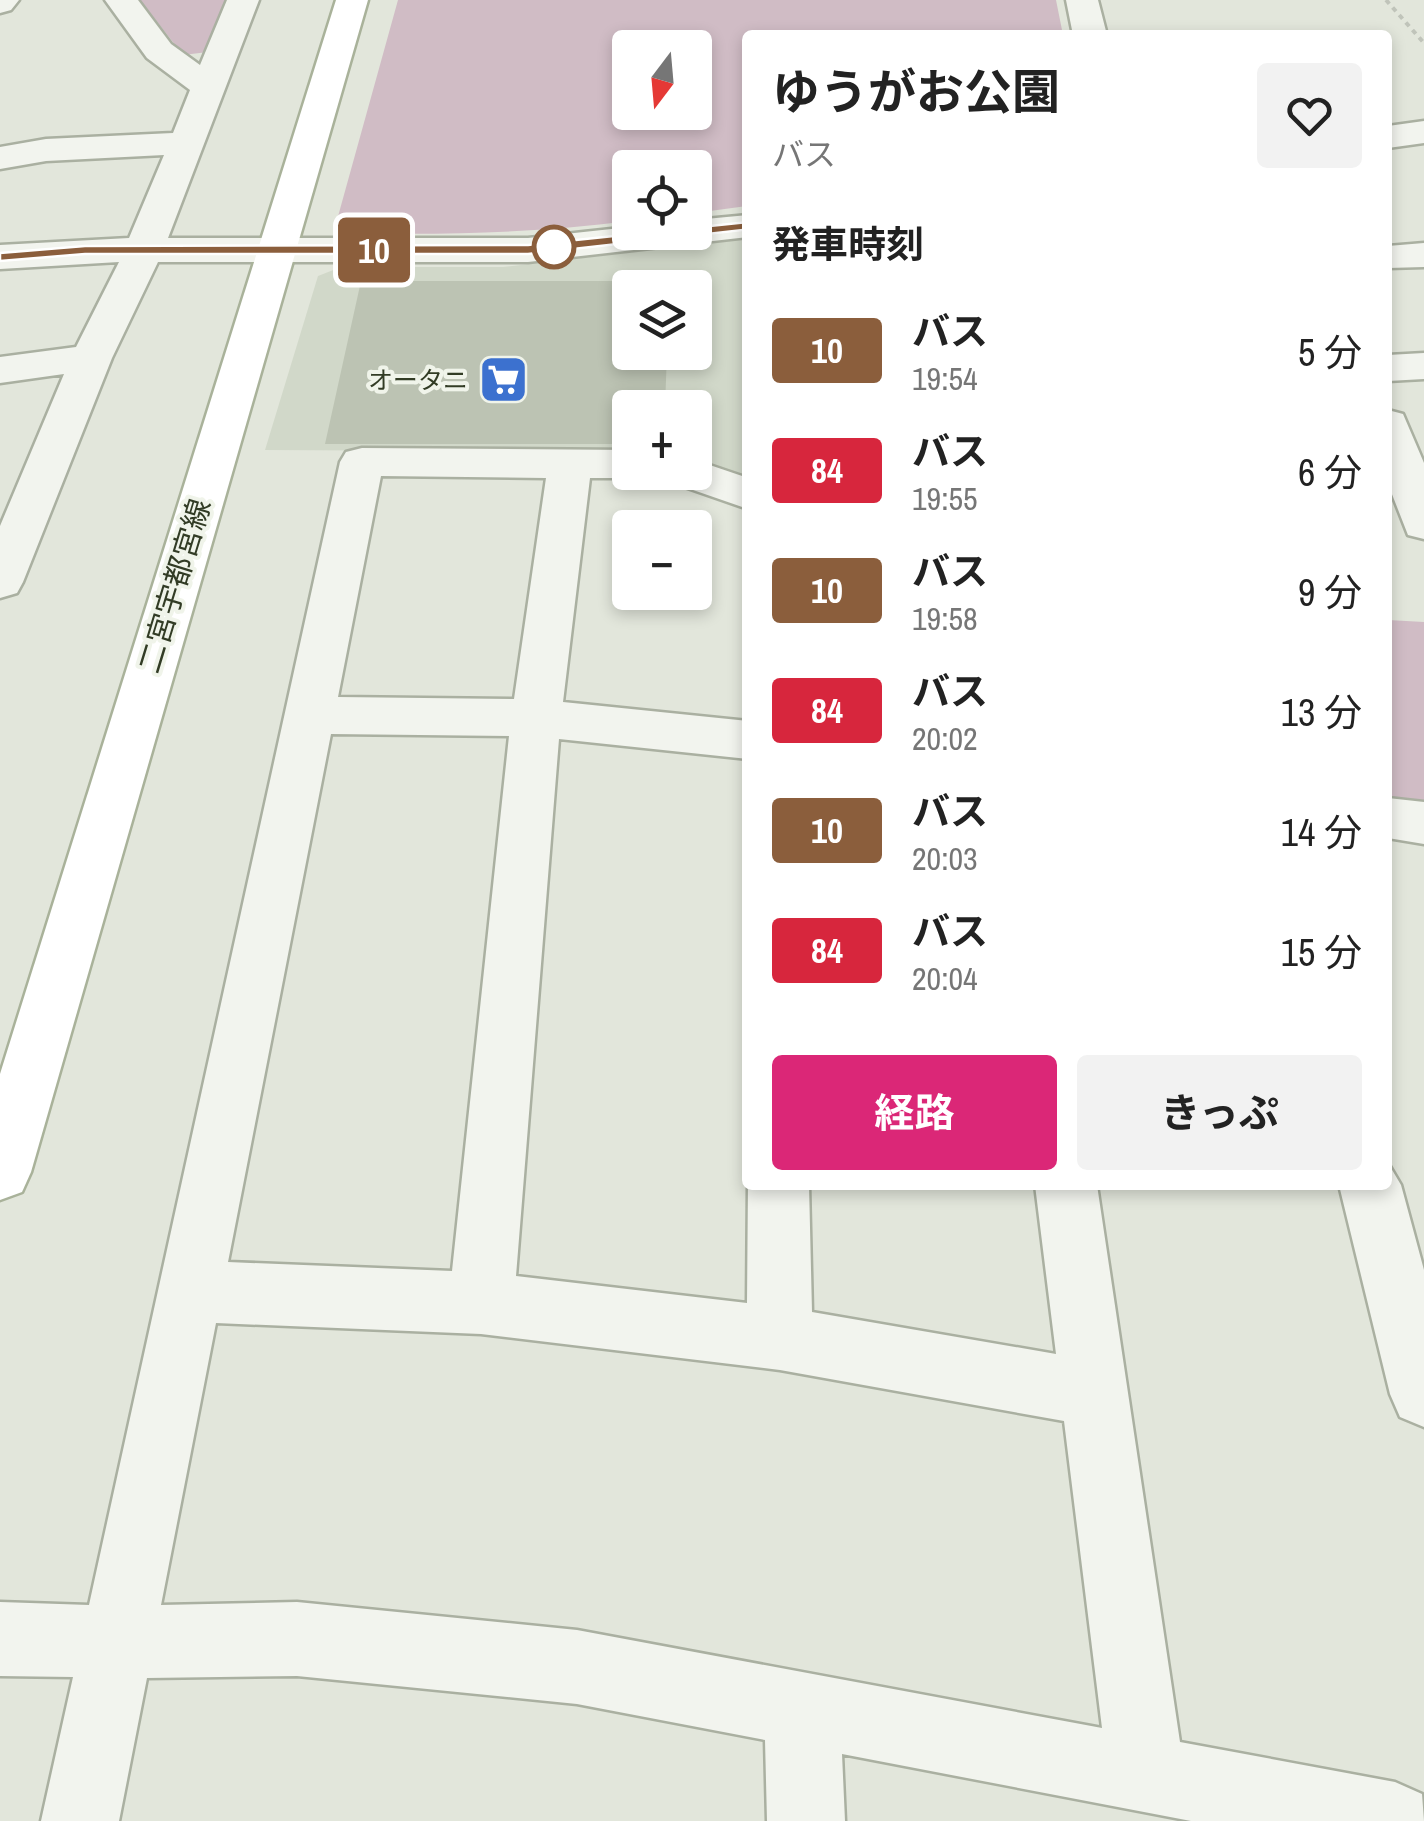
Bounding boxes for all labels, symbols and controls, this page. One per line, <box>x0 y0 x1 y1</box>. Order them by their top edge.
north arrow <box>612 30 712 130</box>
map controls <box>612 30 712 610</box>
text: ゆうがお公園 <box>772 59 1060 124</box>
button: heart <box>1257 63 1362 168</box>
text: バス <box>772 133 836 176</box>
button: locate <box>612 150 712 250</box>
line badge: 10 <box>329 218 419 282</box>
text: 発車時刻 <box>772 219 924 270</box>
unlabelled marker <box>533 226 575 268</box>
text: 10 <box>358 227 390 274</box>
button: layers <box>612 270 712 370</box>
text: バス <box>912 306 988 357</box>
text: 10 <box>811 327 843 374</box>
text: 5 分 <box>1298 327 1362 378</box>
supermarket icon: オータニ <box>477 354 529 406</box>
text: 19:54 <box>912 357 978 400</box>
place label: オータニ <box>368 363 468 397</box>
button: + <box>612 390 712 490</box>
text: バス <box>912 426 988 477</box>
text: 84 <box>811 447 843 494</box>
text: 6 分 <box>1298 447 1362 498</box>
text: 19:55 <box>912 477 978 520</box>
street label: 二宮宇都宮線 <box>129 494 219 678</box>
button: − <box>612 510 712 610</box>
text: バス <box>912 546 988 597</box>
text: 10 <box>811 567 843 614</box>
text: 9 分 <box>1298 567 1362 618</box>
text: 19:58 <box>912 597 978 640</box>
text: バス <box>912 666 988 717</box>
text: 84 <box>811 687 843 734</box>
text: 13 分 <box>1281 687 1362 738</box>
text: 20:02 <box>912 717 978 760</box>
text: バス <box>912 786 988 837</box>
text: 10 <box>811 807 843 854</box>
text: 14 分 <box>1281 807 1362 858</box>
text: 20:03 <box>912 837 978 880</box>
text: バス <box>912 906 988 957</box>
text: 84 <box>811 927 843 974</box>
text: 15 分 <box>1281 927 1362 978</box>
text: 20:04 <box>912 957 978 1000</box>
button: 経路 <box>772 1055 1057 1170</box>
button: きっぷ <box>1077 1055 1362 1170</box>

